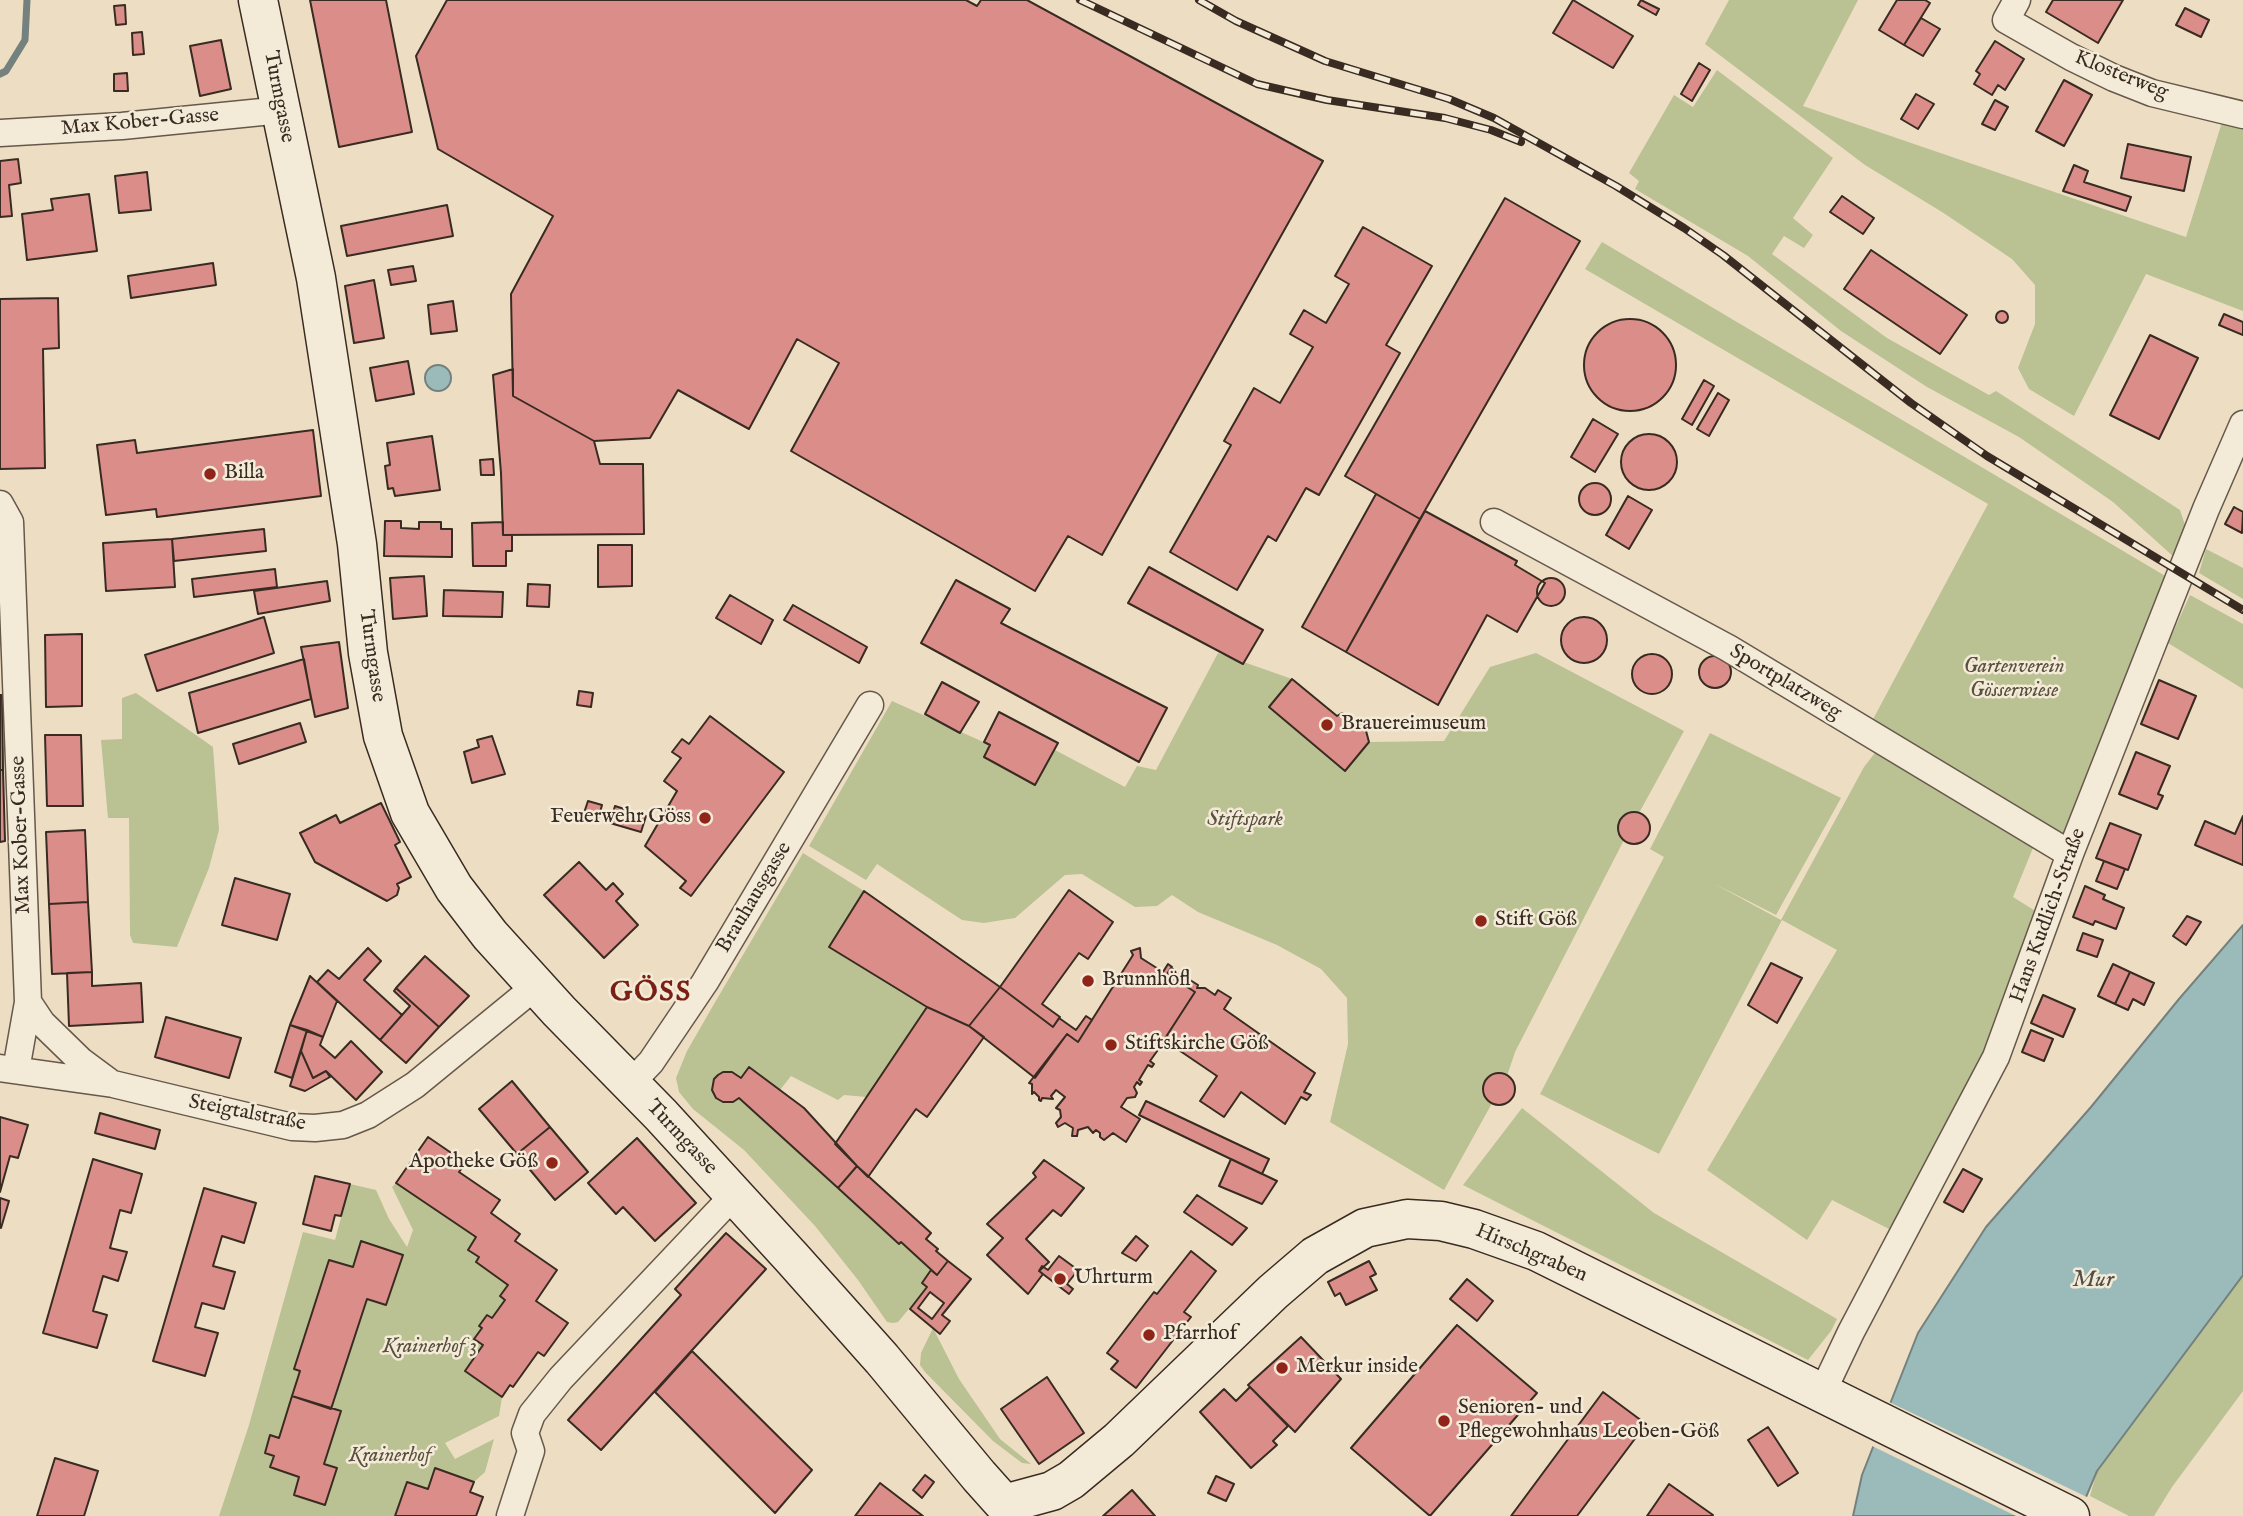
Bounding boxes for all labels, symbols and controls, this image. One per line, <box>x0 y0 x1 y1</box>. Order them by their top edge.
street label: Klosterweg <box>2070 46 2172 106</box>
street label: Turmgasse <box>257 49 299 145</box>
street label: Max Kober-Gasse <box>60 104 220 142</box>
place label: Billa <box>224 461 264 487</box>
marker: Billa <box>202 466 218 482</box>
street label: Turmgasse <box>352 608 390 704</box>
street label: Sportplatzweg <box>1724 640 1846 726</box>
park label: Gartenverein Gösserwiese <box>1963 655 2065 705</box>
place label: Brauereimuseum <box>1341 712 1486 738</box>
marker: Brauereimuseum <box>1319 717 1335 733</box>
street label: Max Kober-Gasse <box>7 755 37 915</box>
place label: Feuerwehr Göss <box>550 805 691 831</box>
park label: Stiftspark <box>1207 808 1283 834</box>
marker: Feuerwehr Göss <box>697 810 713 826</box>
street label: Hans Kudlich-Straße <box>2006 825 2092 1007</box>
street label: Brauhausgasse <box>712 838 798 958</box>
place label: Stift Göß <box>1495 908 1577 934</box>
marker: Stift Göß <box>1473 913 1489 929</box>
place label: Brunnhöfl <box>1102 968 1191 994</box>
marker: Brunnhöfl <box>1080 973 1096 989</box>
district label: GÖSS <box>610 977 692 1011</box>
place label: Stiftskirche Göß <box>1125 1032 1269 1058</box>
marker: Stiftskirche Göß <box>1103 1037 1119 1053</box>
street label: Steigtalstraße <box>186 1090 308 1138</box>
street label: Turmgasse <box>640 1095 722 1181</box>
place label: Apotheke Göß <box>409 1150 538 1176</box>
marker: Apotheke Göß <box>544 1155 560 1171</box>
street label: Hirschgraben <box>1471 1219 1591 1289</box>
place label: Uhrturm <box>1074 1266 1153 1292</box>
water label: Mur <box>2072 1267 2114 1295</box>
marker: Uhrturm <box>1052 1271 1068 1287</box>
place label: Pfarrhof <box>1163 1322 1237 1348</box>
marker: Pfarrhof <box>1141 1327 1157 1343</box>
park label: Krainerhof 3 <box>383 1335 477 1361</box>
place label: Merkur inside <box>1296 1355 1418 1381</box>
marker: Merkur inside <box>1274 1360 1290 1376</box>
place label: Senioren- und Pflegewohnhaus Leoben-Göß <box>1458 1396 1719 1446</box>
marker: Senioren- und Pflegewohnhaus Leoben-Göß <box>1436 1413 1452 1429</box>
park label: Krainerhof <box>349 1444 431 1470</box>

